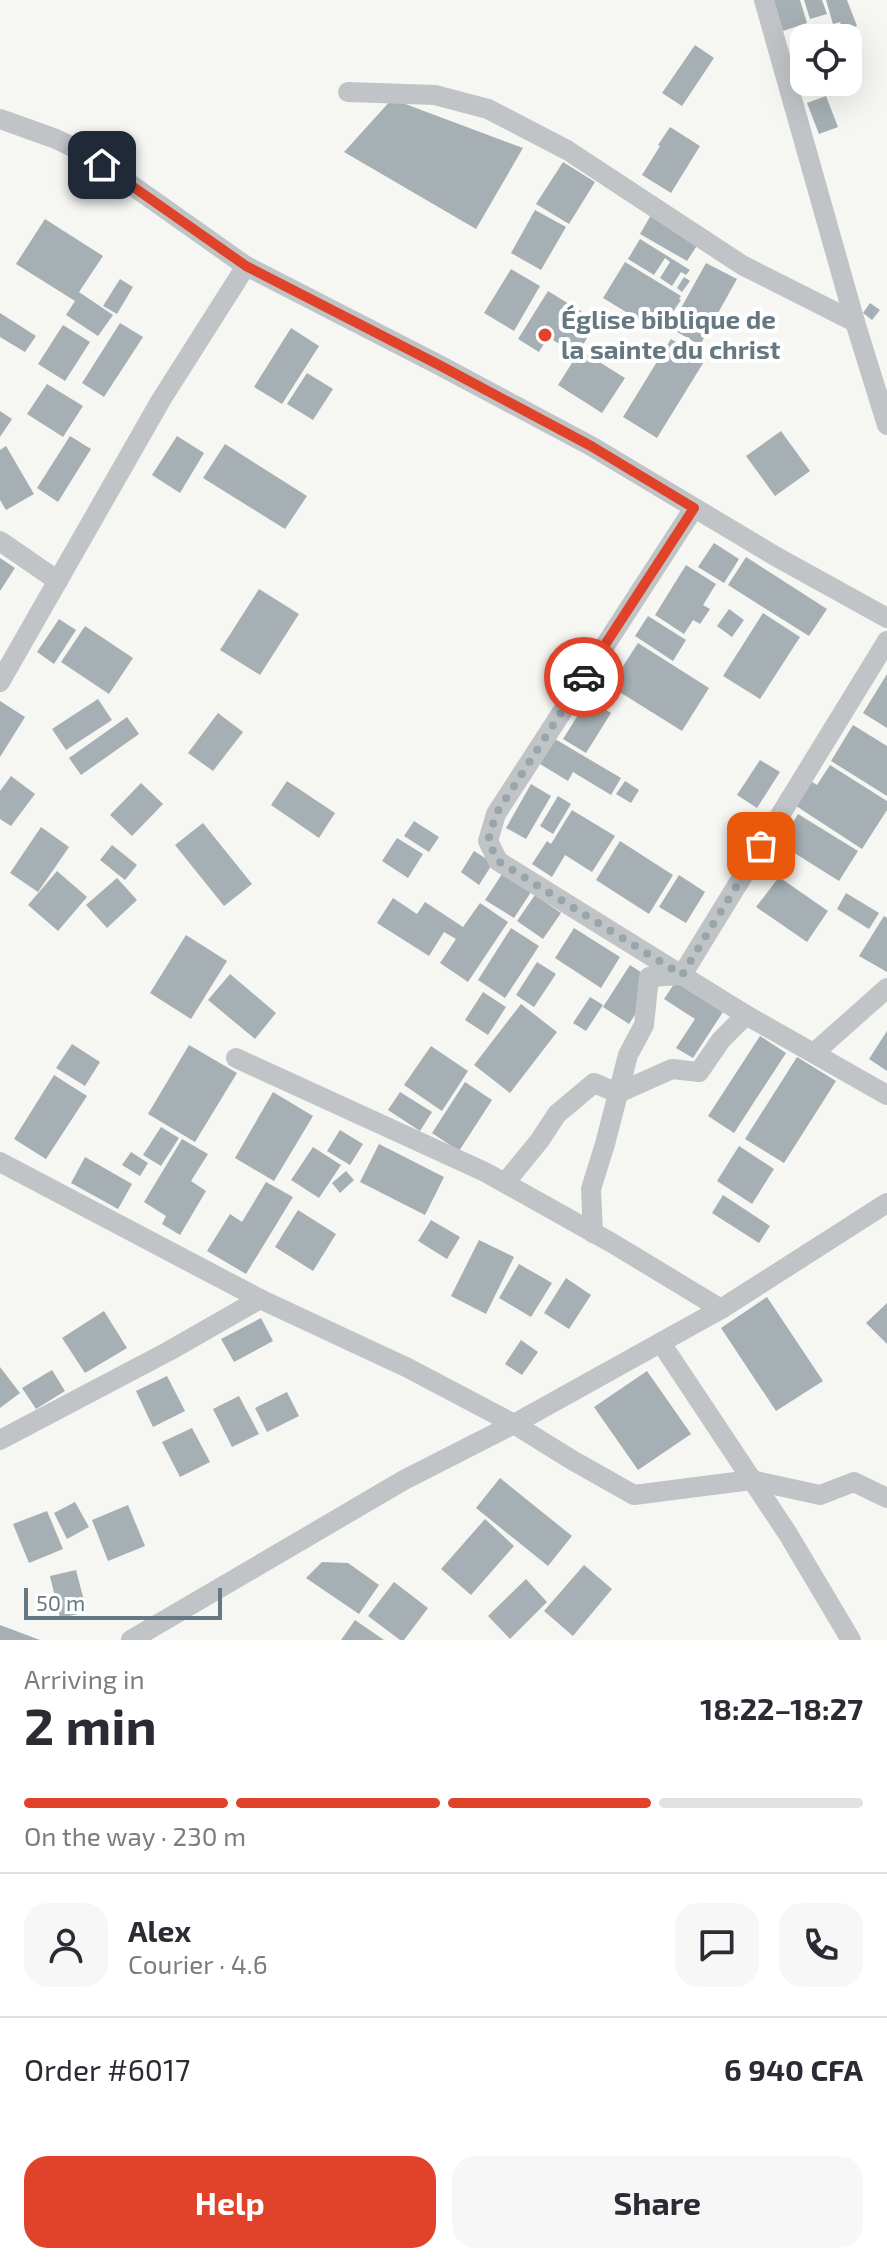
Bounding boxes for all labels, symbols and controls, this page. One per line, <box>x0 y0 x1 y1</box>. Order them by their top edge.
map controls <box>790 24 862 96</box>
button: locate <box>790 24 862 96</box>
pin <box>68 131 136 199</box>
icon: home <box>80 143 124 187</box>
place label: Église biblique de la sainte du christ <box>561 303 781 364</box>
marker: Église biblique de la sainte du christ <box>536 326 554 344</box>
courier <box>544 637 624 717</box>
icon: car <box>562 655 606 699</box>
pin <box>727 812 795 880</box>
icon: bag <box>739 824 783 868</box>
scale bar <box>24 1584 222 1620</box>
text: 50 m <box>36 1589 85 1615</box>
text: Arriving in <box>24 1663 145 1694</box>
text: 18:22–18:27 <box>700 1690 863 1726</box>
text: 2 min <box>24 1693 157 1755</box>
text: On the way · 230 m <box>24 1820 246 1851</box>
button: person <box>24 1903 108 1987</box>
button: chat <box>675 1903 759 1987</box>
button: phone <box>779 1903 863 1987</box>
text: Alex <box>128 1912 191 1948</box>
text: Courier · 4.6 <box>128 1948 268 1979</box>
text: Order #6017 <box>24 2051 190 2087</box>
text: 6 940 CFA <box>724 2051 863 2087</box>
button: Help <box>24 2156 436 2248</box>
button: Share <box>452 2156 863 2248</box>

